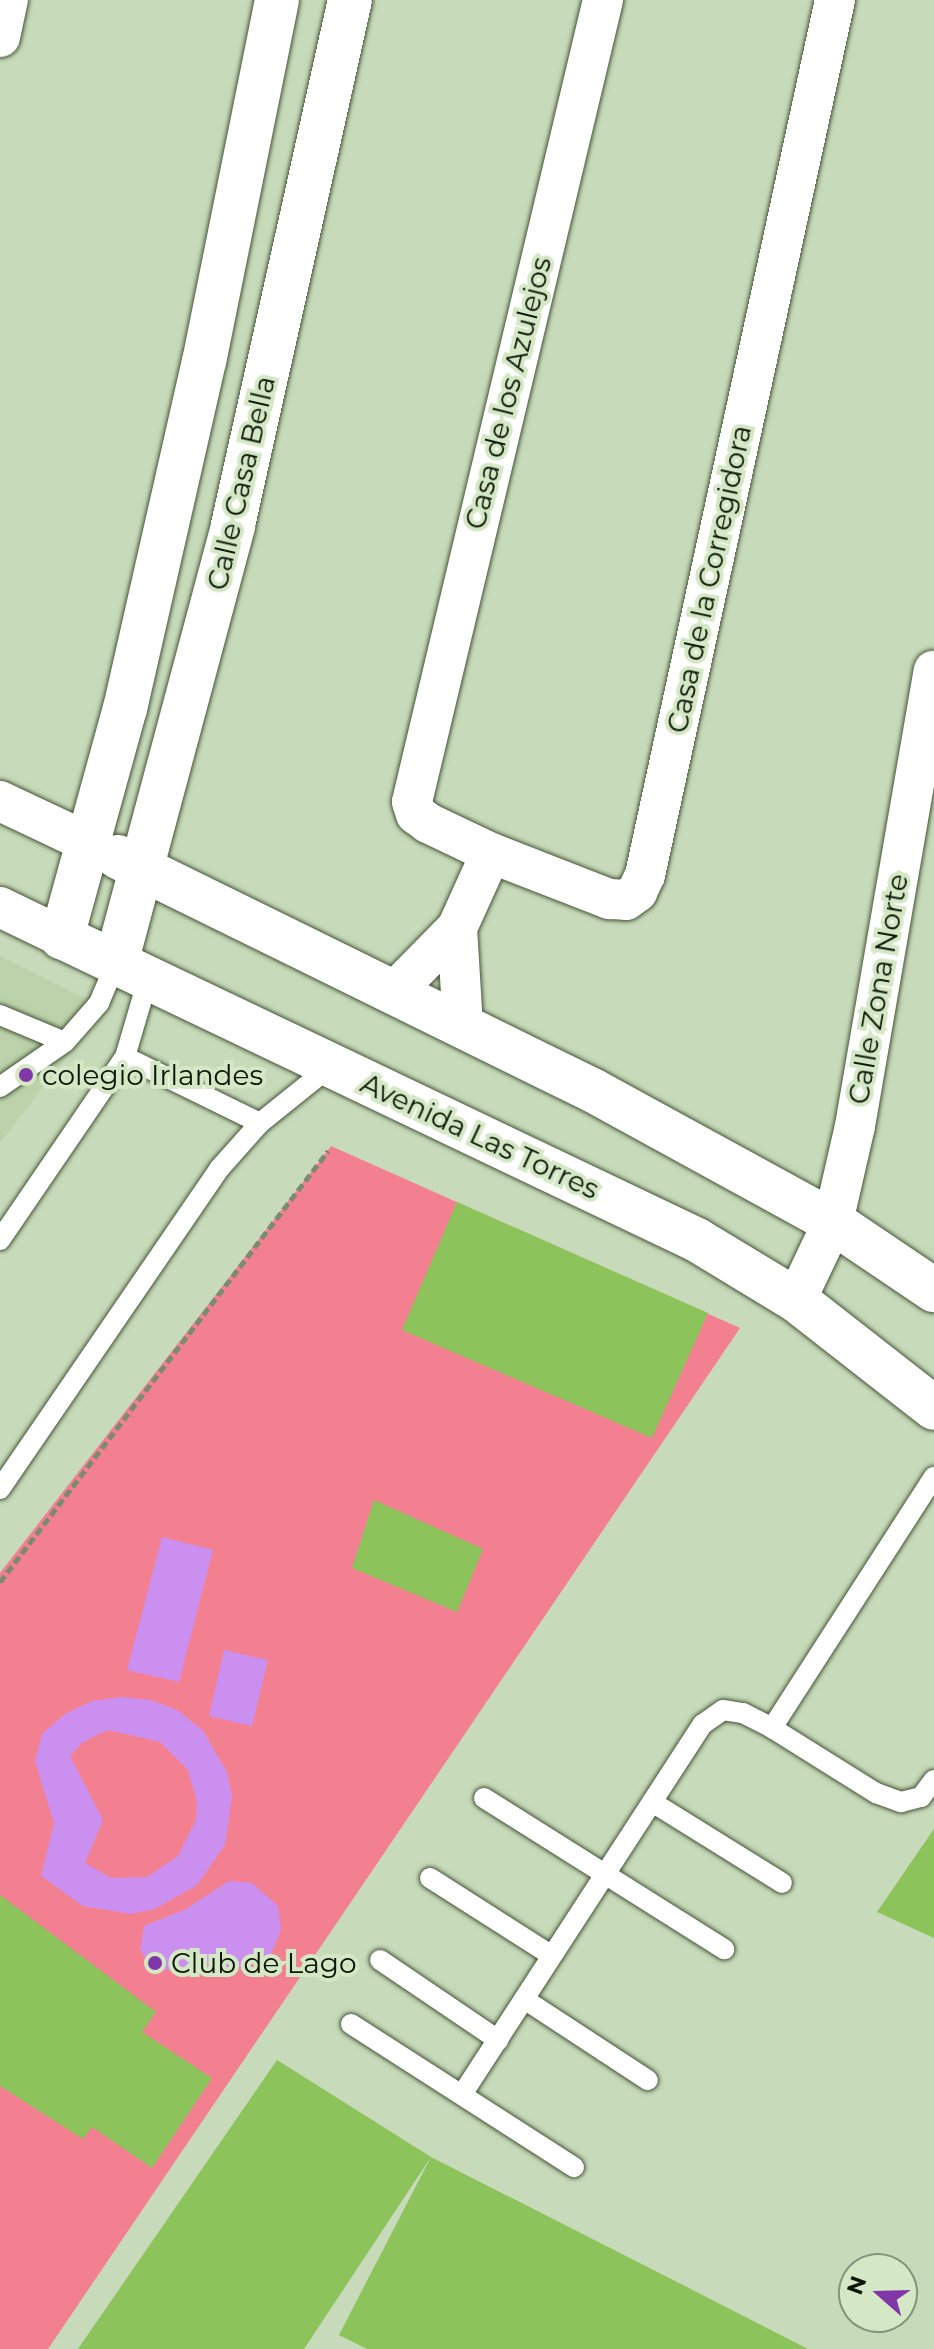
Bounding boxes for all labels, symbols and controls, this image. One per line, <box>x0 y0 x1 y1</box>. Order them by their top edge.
street label: Casa de los Azulejos <box>458 253 558 533</box>
street label: Calle Casa Bella <box>200 373 282 593</box>
street label: Casa de la Corregidora <box>660 422 758 736</box>
street label: Calle Zona Norte <box>841 871 915 1107</box>
place label: colegio Irlandes <box>42 1058 263 1092</box>
marker: colegio Irlandes <box>17 1066 35 1084</box>
street label: Avenida Las Torres <box>356 1066 604 1206</box>
place label: Club de Lago <box>171 1946 356 1980</box>
marker: Club de Lago <box>146 1954 164 1972</box>
north arrow <box>838 2253 918 2333</box>
text: N <box>841 2272 873 2298</box>

